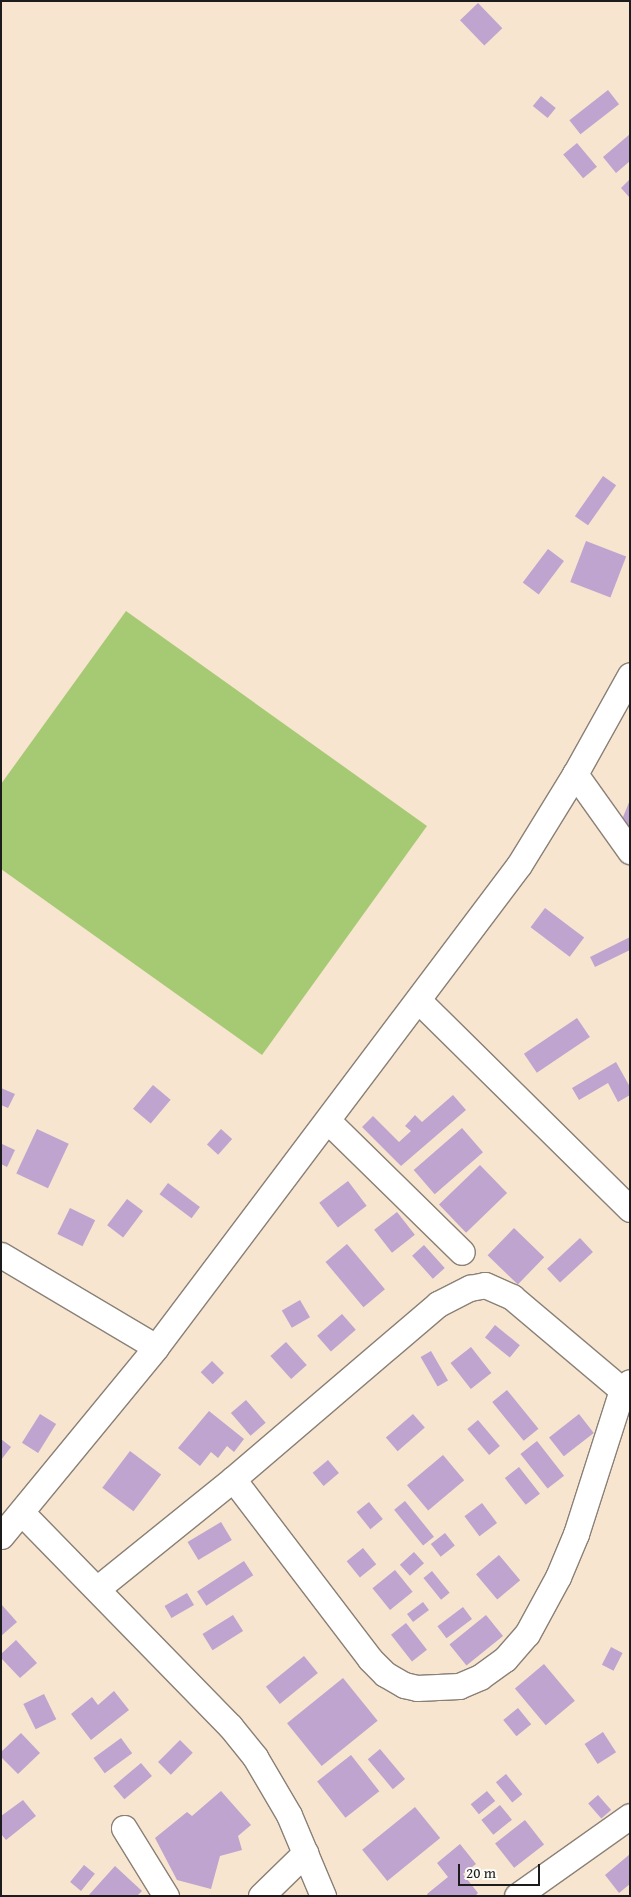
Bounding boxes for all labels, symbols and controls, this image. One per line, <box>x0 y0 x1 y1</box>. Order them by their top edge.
scale bar <box>461 1854 544 1886</box>
text: 20 m <box>466 1862 496 1883</box>

